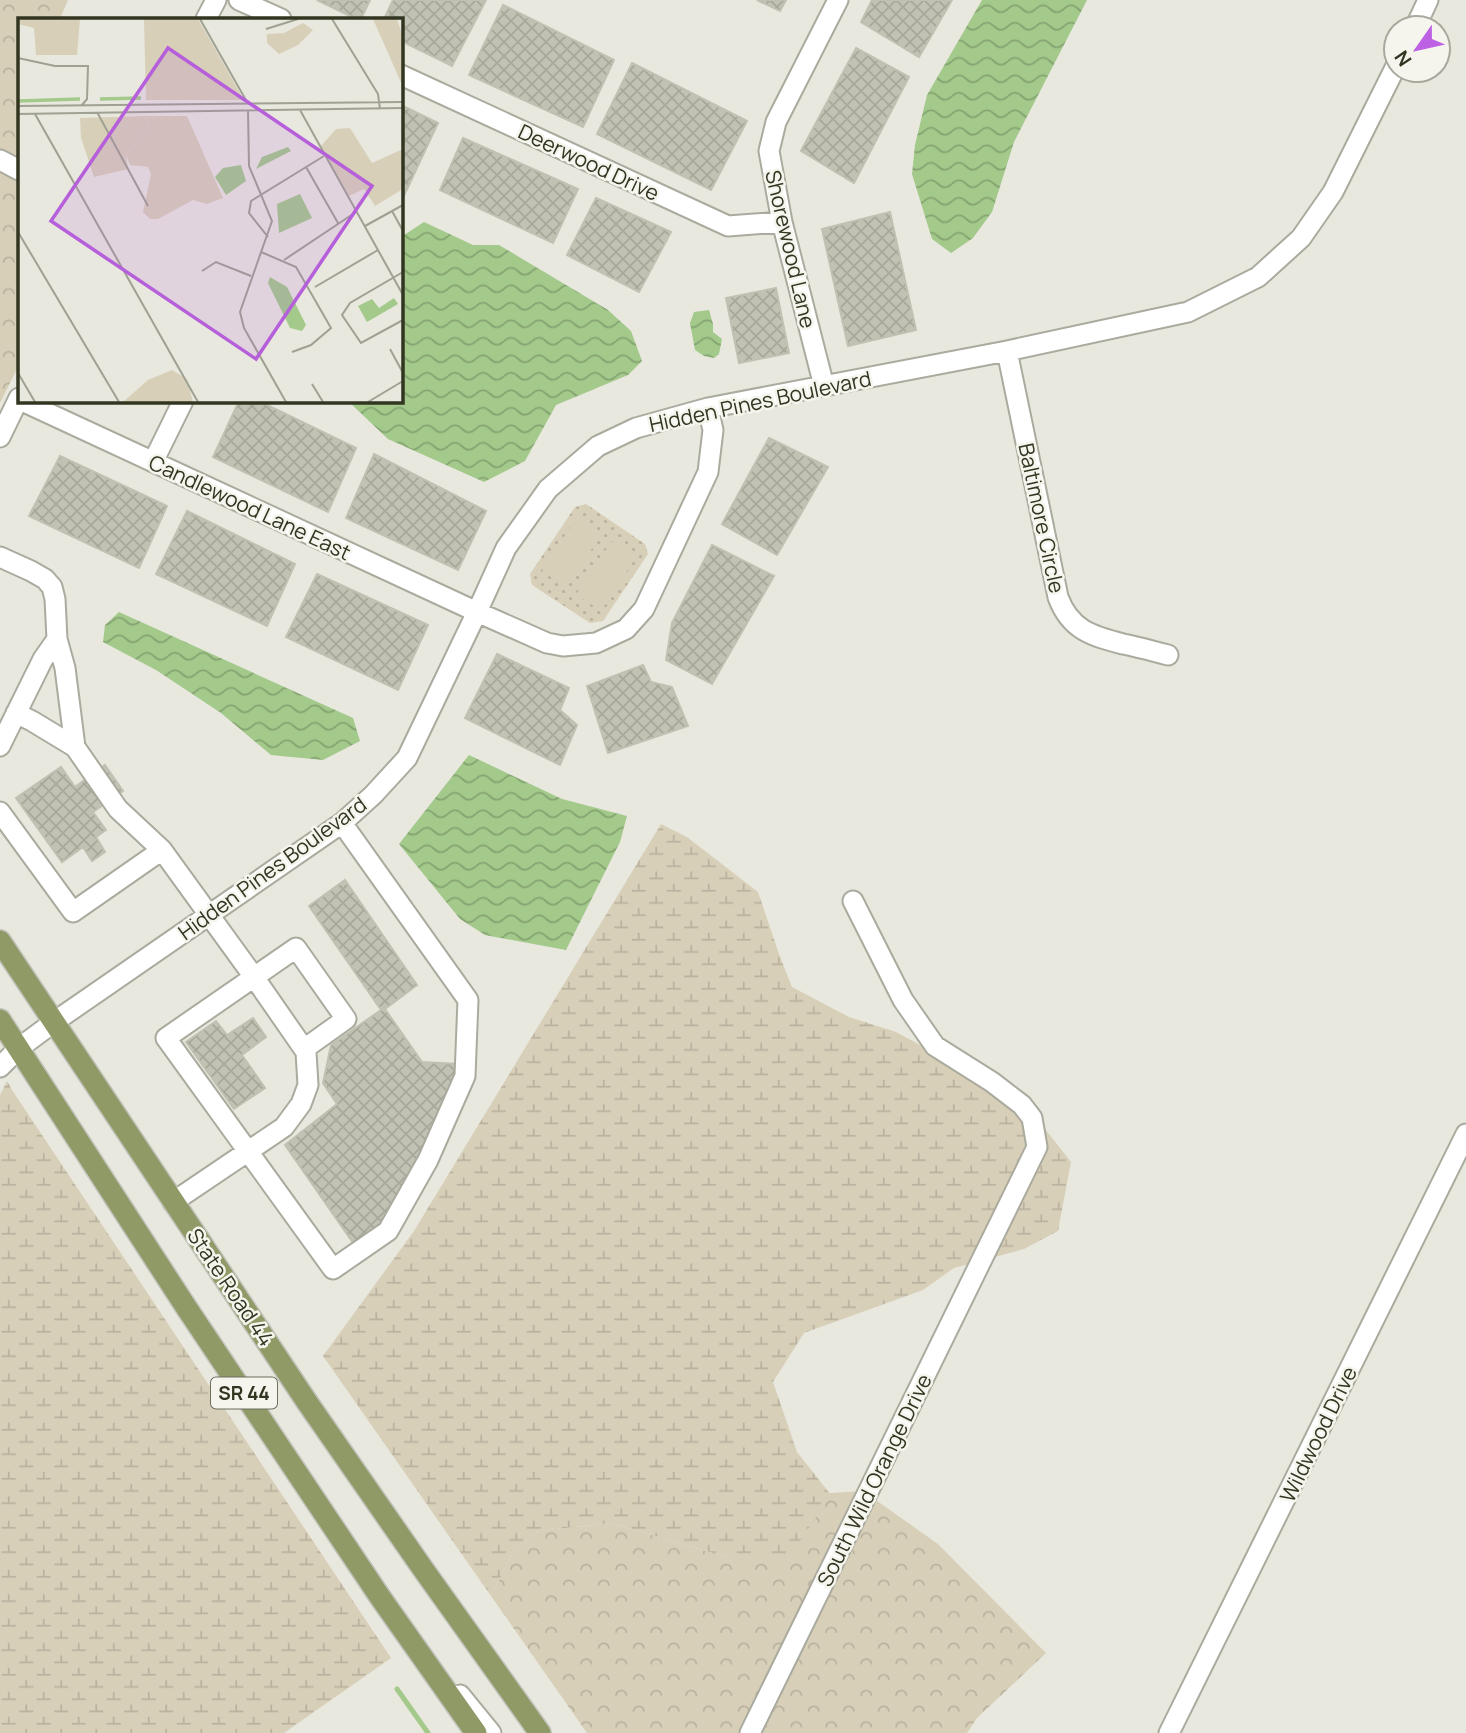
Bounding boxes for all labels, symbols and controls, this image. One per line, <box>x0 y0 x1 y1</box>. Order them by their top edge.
north arrow <box>1382 14 1452 84</box>
inset map <box>18 18 402 402</box>
text: N <box>1388 46 1418 71</box>
street label: Deerwood Drive <box>514 117 664 207</box>
street label: Shorewood Lane <box>759 167 823 331</box>
street label: Hidden Pines Boulevard <box>646 364 874 438</box>
street label: Baltimore Circle <box>1012 440 1072 596</box>
street label: Candlewood Lane East <box>144 448 356 566</box>
street label: Hidden Pines Boulevard <box>172 790 372 946</box>
street label: State Road 44 <box>181 1223 281 1351</box>
street label: Wildwood Drive <box>1273 1361 1363 1507</box>
street label: South Wild Orange Drive <box>810 1369 938 1591</box>
road number: SR 44 <box>211 1378 277 1408</box>

